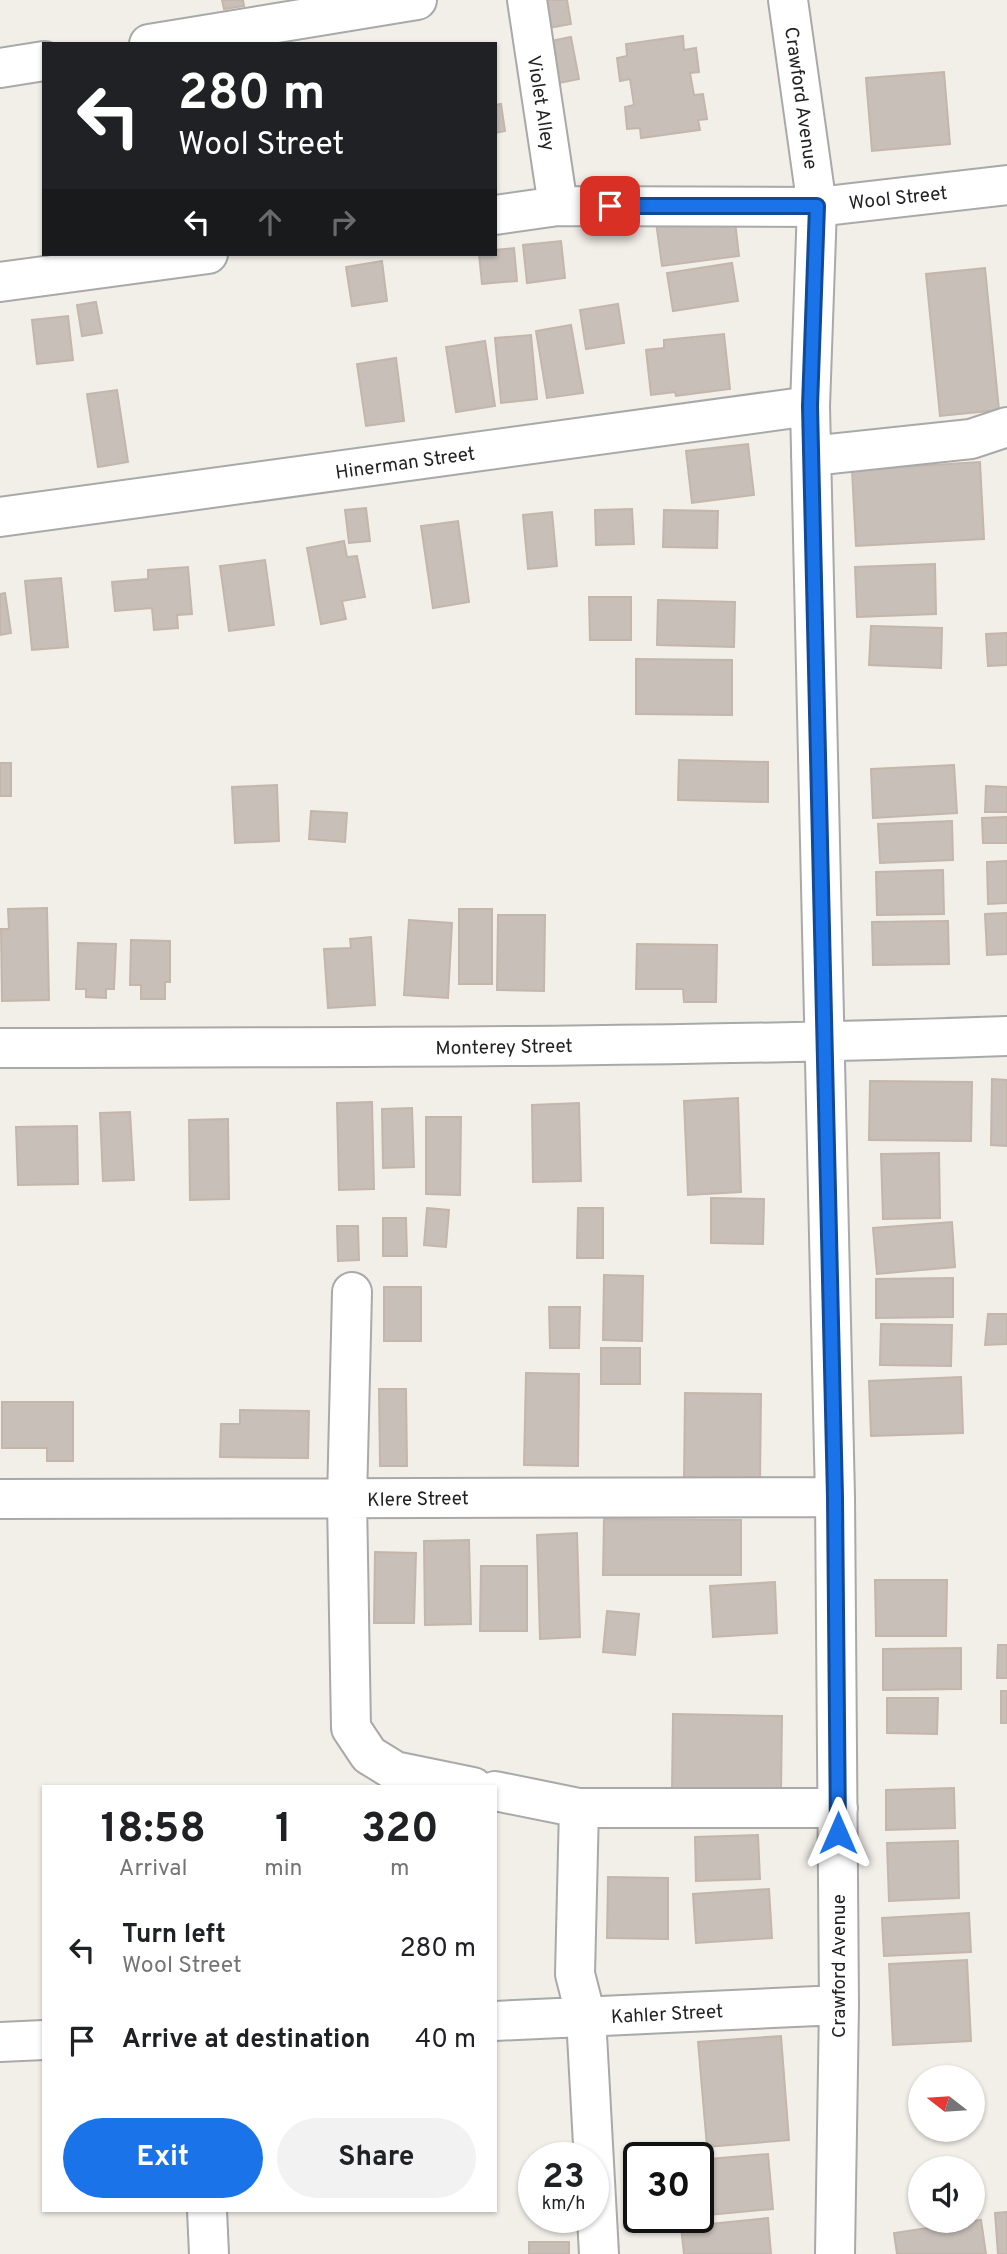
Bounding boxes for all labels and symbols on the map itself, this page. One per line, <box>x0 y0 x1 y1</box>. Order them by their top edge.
street label: Crawford Avenue <box>778 25 822 171</box>
street label: Violet Alley <box>521 54 559 153</box>
pin <box>580 176 640 236</box>
street label: Wool Street <box>848 182 949 216</box>
street label: Hinerman Street <box>334 442 477 486</box>
street label: Monterey Street <box>435 1035 573 1061</box>
street label: Klere Street <box>367 1487 469 1513</box>
position arrow <box>801 1796 875 1870</box>
street label: Crawford Avenue <box>828 1894 852 2038</box>
street label: Kahler Street <box>610 2000 724 2030</box>
north arrow <box>908 2065 985 2142</box>
speed limit sign: 30 <box>623 2142 714 2233</box>

